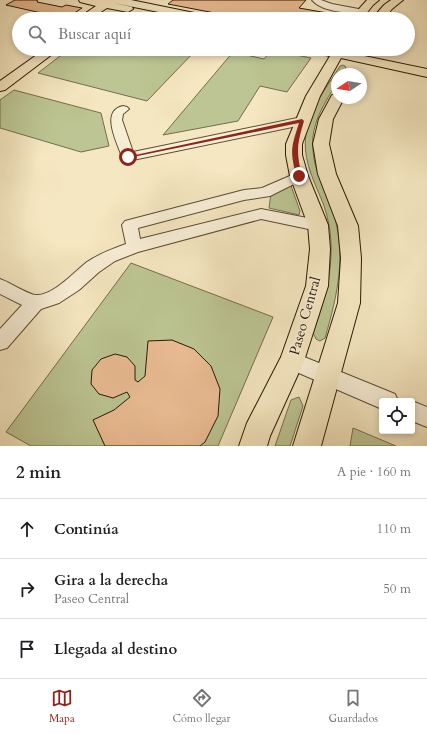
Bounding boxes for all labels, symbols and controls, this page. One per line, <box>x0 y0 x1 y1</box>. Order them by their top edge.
search box <box>12 12 415 56</box>
icon: search <box>26 23 48 45</box>
text: Buscar aquí <box>58 24 131 44</box>
north arrow <box>331 68 367 104</box>
route start <box>119 148 137 166</box>
route end <box>290 167 308 185</box>
street label: Paseo Central <box>285 274 325 357</box>
map controls <box>379 398 415 434</box>
button: locate <box>379 398 415 434</box>
text: 2 min <box>16 461 61 484</box>
text: A pie · 160 m <box>337 463 411 481</box>
icon: ahead <box>16 518 38 540</box>
text: Continúa <box>54 519 119 539</box>
text: 110 m <box>377 520 411 538</box>
text: Gira a la derecha <box>54 570 168 590</box>
icon: right <box>16 578 38 600</box>
text: 50 m <box>383 580 411 598</box>
text: Paseo Central <box>54 590 129 608</box>
icon: arrive <box>16 638 38 660</box>
text: Llegada al destino <box>54 639 177 659</box>
tab: Mapa <box>49 687 75 726</box>
tab: Cómo llegar <box>173 687 231 726</box>
tab: Guardados <box>328 687 378 726</box>

